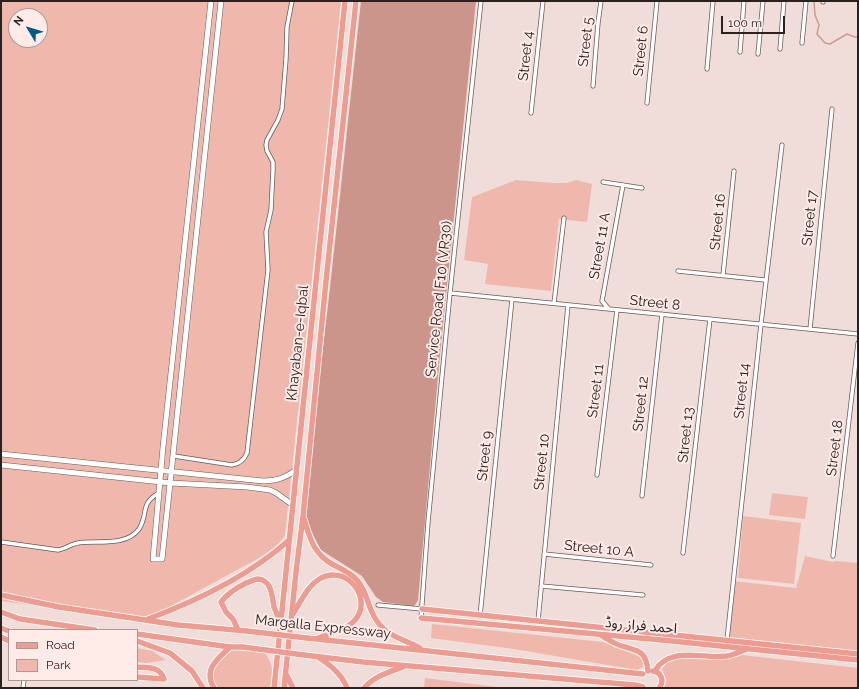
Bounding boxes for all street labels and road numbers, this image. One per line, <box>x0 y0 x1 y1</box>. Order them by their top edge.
street label: Street 5 <box>575 16 597 68</box>
street label: Street 6 <box>630 25 652 77</box>
street label: Street 4 <box>515 30 537 82</box>
street label: Street 17 <box>799 189 821 247</box>
street label: Street 16 <box>707 193 729 251</box>
street label: Street 11 A <box>586 211 614 281</box>
street label: Service Road F10 (VR30) <box>422 220 456 378</box>
street label: Khayaban-e-Iqbal <box>284 284 312 402</box>
street label: Street 8 <box>629 292 681 314</box>
street label: Street 14 <box>731 362 753 420</box>
street label: Street 11 <box>584 363 608 419</box>
street label: Street 12 <box>630 375 652 433</box>
street label: Street 13 <box>675 406 697 464</box>
street label: Street 18 <box>823 419 847 477</box>
street label: Street 9 <box>474 430 496 482</box>
street label: Street 10 <box>531 433 553 491</box>
street label: Street 10 A <box>563 537 635 561</box>
street label: Margalla Expressway <box>254 612 392 642</box>
street label: احمد فراز روڈ <box>604 614 678 638</box>

